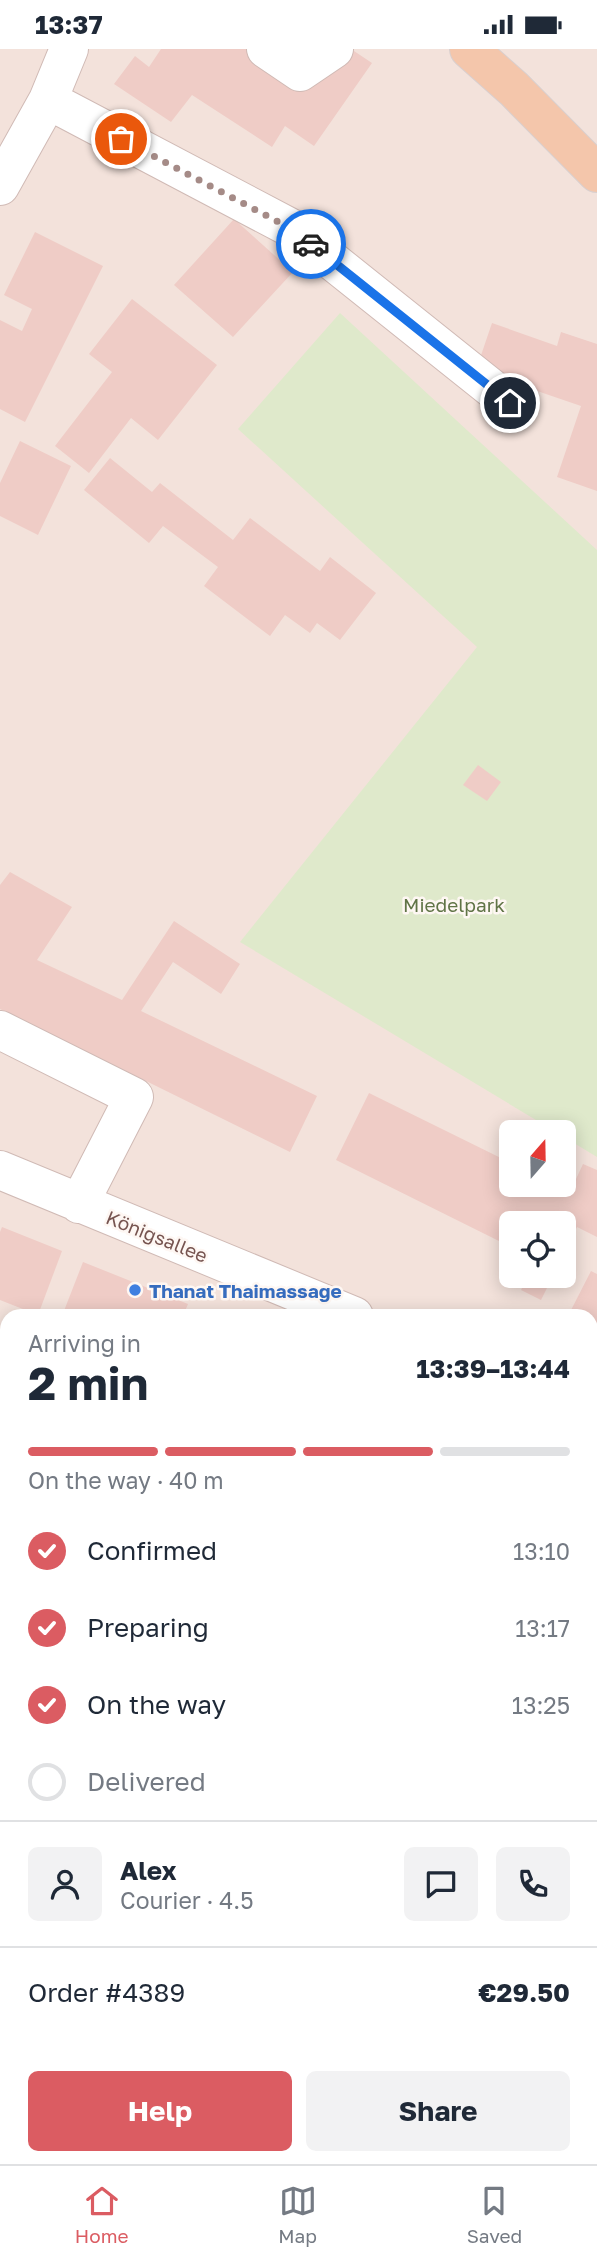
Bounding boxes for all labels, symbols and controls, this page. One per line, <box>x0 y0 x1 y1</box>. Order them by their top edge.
text: 13:37 <box>35 9 103 40</box>
pin <box>91 109 151 169</box>
icon: bag <box>102 120 140 158</box>
courier <box>276 209 346 279</box>
icon: car <box>292 225 330 263</box>
pin <box>480 373 540 433</box>
icon: home <box>491 384 529 422</box>
park label: Miedelpark <box>403 893 505 916</box>
north arrow <box>499 1120 576 1197</box>
map controls <box>499 1120 576 1288</box>
street label: Königsallee <box>103 1205 211 1267</box>
button: locate <box>499 1211 576 1288</box>
place label: Thanat Thaimassage <box>149 1279 342 1302</box>
marker: Thanat Thaimassage <box>127 1282 143 1298</box>
text: Arriving in <box>28 1329 141 1357</box>
text: 13:39–13:44 <box>416 1353 570 1384</box>
text: 2 min <box>28 1355 148 1410</box>
text: On the way · 40 m <box>28 1466 224 1494</box>
icon: check <box>28 1532 66 1570</box>
text: Confirmed <box>87 1535 217 1566</box>
text: 13:10 <box>513 1537 570 1565</box>
icon: check <box>28 1609 66 1647</box>
text: Preparing <box>87 1612 209 1643</box>
text: 13:17 <box>515 1614 570 1642</box>
icon: check <box>28 1686 66 1724</box>
text: On the way <box>87 1689 226 1720</box>
text: 13:25 <box>512 1691 570 1719</box>
text: Delivered <box>87 1766 206 1797</box>
button: person <box>28 1847 102 1921</box>
button: chat <box>404 1847 478 1921</box>
button: phone <box>496 1847 570 1921</box>
text: Alex <box>120 1855 177 1886</box>
text: Courier · 4.5 <box>120 1886 253 1914</box>
text: Order #4389 <box>28 1977 185 2008</box>
text: €29.50 <box>478 1977 570 2008</box>
button: Help <box>28 2071 292 2151</box>
button: Share <box>306 2071 570 2151</box>
tab: Home <box>75 2182 129 2247</box>
tab: Map <box>278 2182 317 2247</box>
tab: Saved <box>467 2182 522 2247</box>

